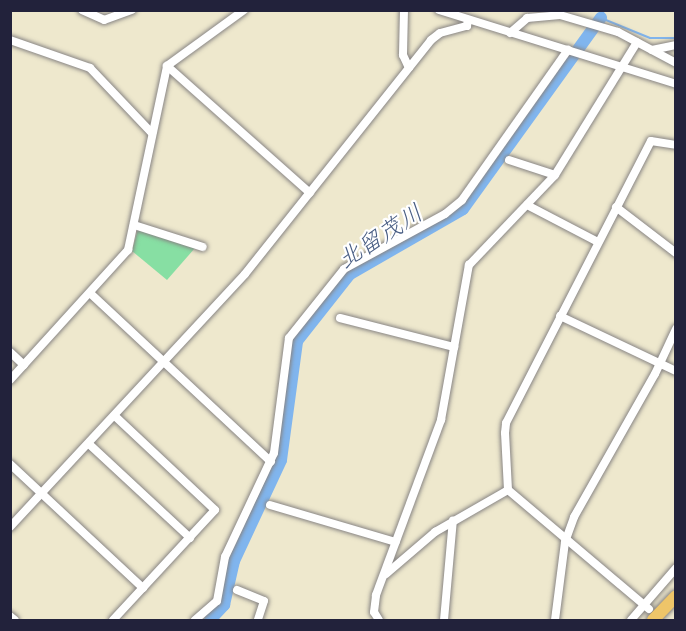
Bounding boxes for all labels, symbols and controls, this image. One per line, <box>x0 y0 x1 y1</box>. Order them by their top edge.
water label: 北留茂川 <box>332 198 428 274</box>

